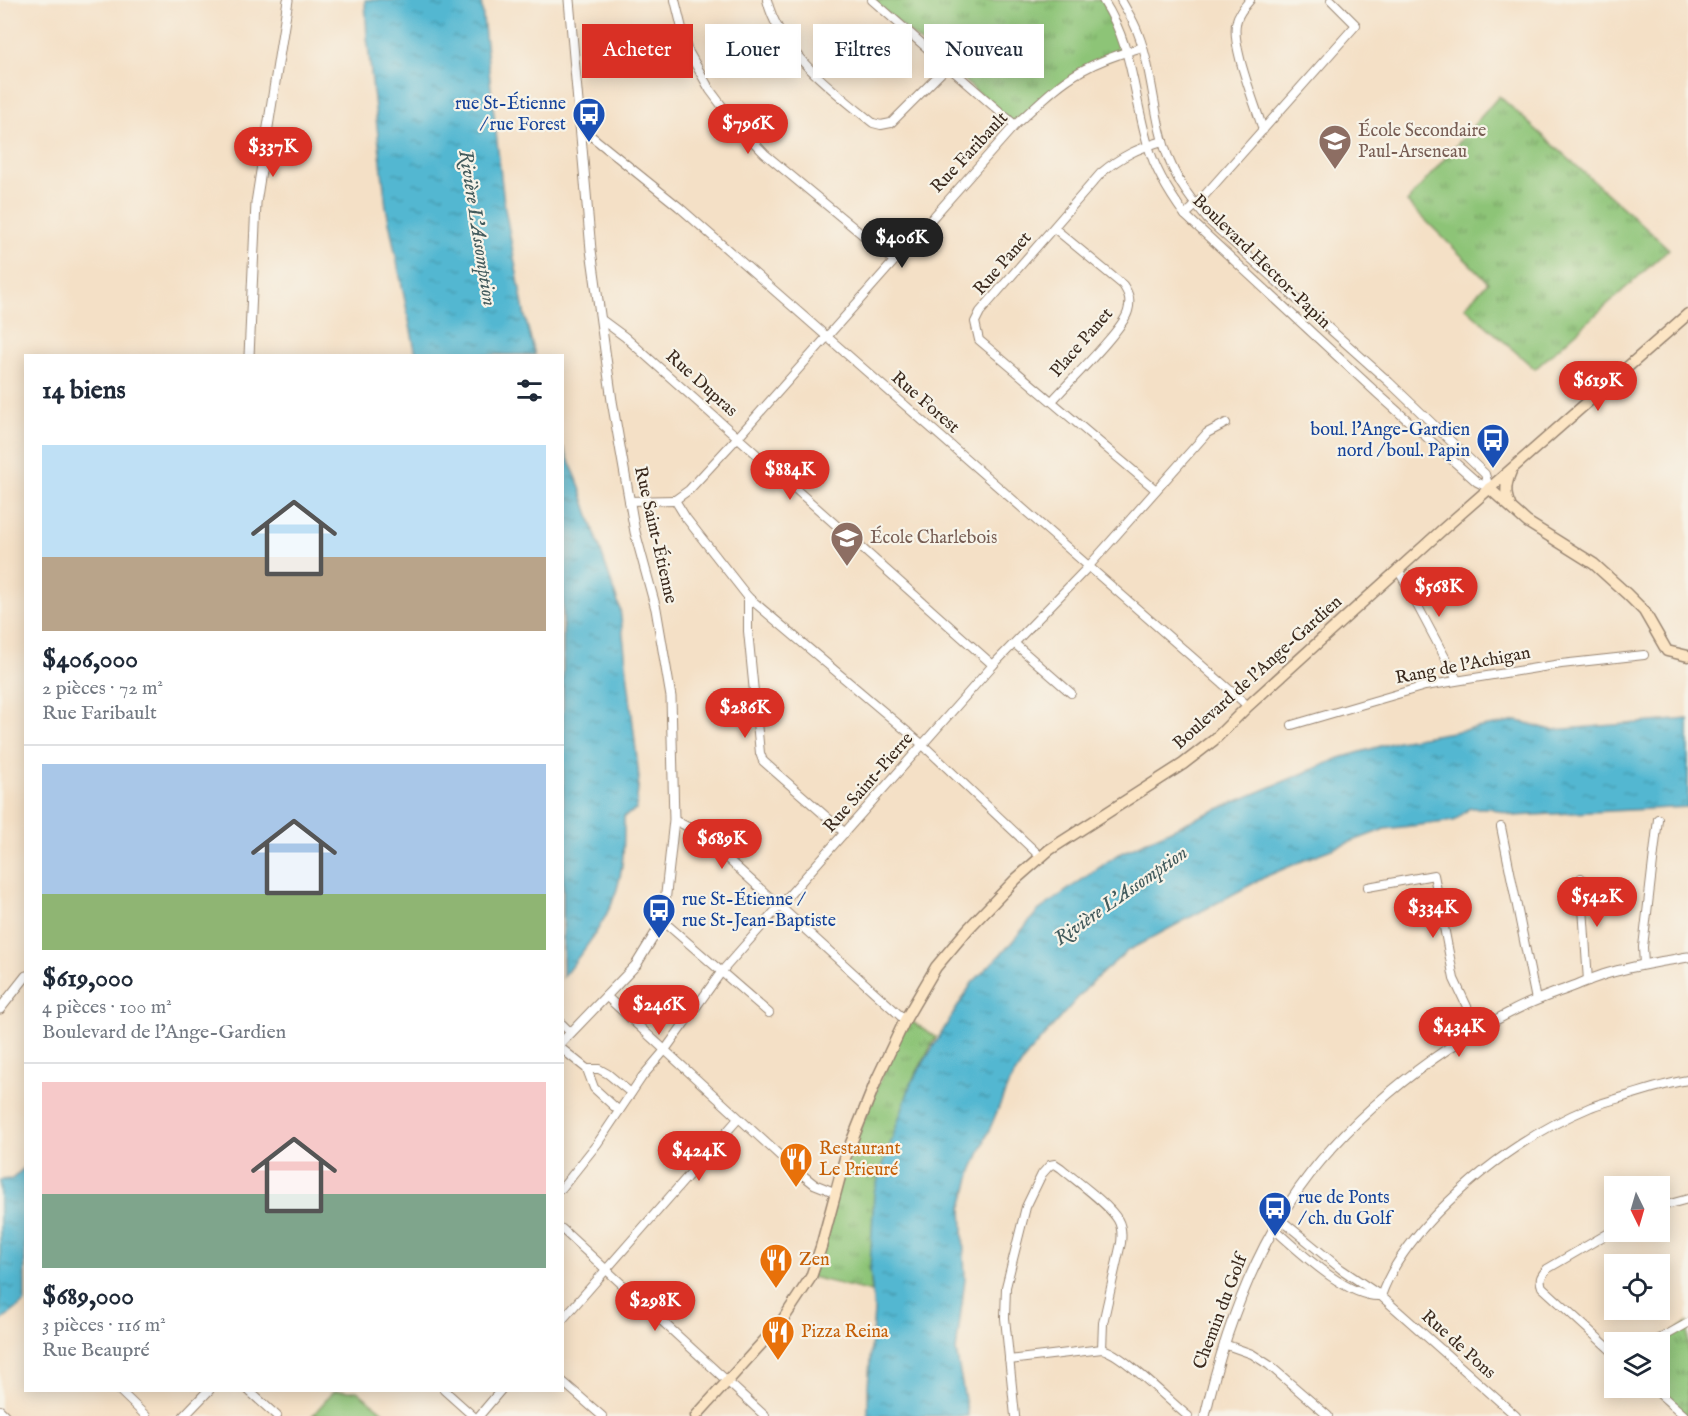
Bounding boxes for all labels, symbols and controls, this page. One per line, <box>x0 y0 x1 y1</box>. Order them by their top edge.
chip: Acheter <box>582 24 693 78</box>
chip: Louer <box>705 24 801 78</box>
chip: Filtres <box>813 24 912 78</box>
chip: Nouveau <box>924 24 1044 78</box>
place label: rue St-Étienne / rue Forest <box>455 91 566 137</box>
bus stop icon: rue St-Étienne / rue Forest <box>571 96 607 143</box>
pin: $796K <box>706 104 790 155</box>
street label: Rue Faribault <box>926 107 1014 199</box>
text: $796K <box>722 111 774 136</box>
place label: École Secondaire Paul-Arseneau <box>1358 118 1486 164</box>
school or university icon: École Secondaire Paul-Arseneau <box>1317 123 1353 170</box>
pin: $337K <box>231 127 315 178</box>
text: $337K <box>248 134 298 159</box>
water label: Rivière L'Assomption <box>452 148 502 308</box>
street label: Boulevard Hector-Papin <box>1187 190 1335 334</box>
pin: $406K <box>860 218 944 269</box>
text: $406K <box>875 225 929 250</box>
street label: Rue Panet <box>969 227 1037 301</box>
street label: Place Panet <box>1045 303 1119 383</box>
street label: Rue Dupras <box>660 346 742 422</box>
pin: $619K <box>1556 361 1640 412</box>
street label: Rue Forest <box>886 367 964 439</box>
text: $619K <box>1573 368 1623 393</box>
text: 14 biens <box>42 374 126 407</box>
icon: filters <box>513 374 546 407</box>
place label: boul. l'Ange-Gardien nord / boul. Papin <box>1311 419 1470 463</box>
bus stop icon: boul. l'Ange-Gardien nord / boul. Papin <box>1475 422 1511 469</box>
pin: $884K <box>748 450 832 501</box>
text: $884K <box>764 457 816 482</box>
street label: Rue Saint-Étienne <box>628 464 684 606</box>
icon: home <box>240 484 348 592</box>
school or university icon: École Charlebois <box>829 520 865 567</box>
place label: École Charlebois <box>870 525 997 550</box>
pin: $568K <box>1397 567 1481 618</box>
text: $568K <box>1414 574 1464 599</box>
street label: Boulevard de l'Ange-Gardien <box>1169 591 1348 755</box>
street label: Rang de l'Achigan <box>1394 642 1533 690</box>
text: $406,000 <box>42 643 138 676</box>
text: 2 pièces · 72 m² <box>42 676 163 701</box>
pin: $286K <box>703 688 787 739</box>
text: $286K <box>719 695 771 720</box>
text: Rue Faribault <box>42 701 157 726</box>
street label: Rue Saint-Pierre <box>819 728 919 838</box>
icon: home <box>240 803 348 911</box>
pin: $689K <box>680 819 764 870</box>
text: $689K <box>697 826 747 851</box>
water label: Rivière L'Assomption <box>1049 841 1193 951</box>
pin: $542K <box>1555 877 1639 928</box>
text: $542K <box>1571 884 1623 909</box>
place label: rue St-Étienne / rue St-Jean-Baptiste <box>682 887 836 933</box>
pin: $334K <box>1391 888 1475 939</box>
bus stop icon: rue St-Étienne / rue St-Jean-Baptiste <box>641 892 677 939</box>
text: $334K <box>1408 895 1458 920</box>
text: $619,000 <box>42 962 133 995</box>
pin: $246K <box>617 985 701 1036</box>
text: $246K <box>632 992 686 1017</box>
text: 4 pièces · 100 m² <box>42 995 172 1020</box>
pin: $434K <box>1417 1007 1501 1058</box>
text: $434K <box>1433 1014 1485 1039</box>
text: Boulevard de l'Ange-Gardien <box>42 1020 286 1045</box>
icon: home <box>240 1121 348 1229</box>
pin: $424K <box>657 1131 741 1182</box>
text: $424K <box>672 1138 726 1163</box>
place label: Restaurant Le Prieuré <box>819 1138 901 1182</box>
restaurant icon: Restaurant Le Prieuré <box>778 1141 814 1188</box>
north arrow <box>1604 1176 1670 1242</box>
map controls <box>1604 1176 1670 1398</box>
place label: rue de Ponts / ch. du Golf <box>1298 1187 1395 1231</box>
bus stop icon: rue de Ponts / ch. du Golf <box>1257 1190 1293 1237</box>
restaurant icon: Zen <box>758 1242 794 1289</box>
street label: Chemin du Golf <box>1189 1248 1255 1373</box>
place label: Zen <box>799 1249 830 1272</box>
button: locate <box>1604 1254 1670 1320</box>
text: $689,000 <box>42 1280 134 1313</box>
pin: $298K <box>613 1281 697 1332</box>
text: $298K <box>629 1288 681 1313</box>
street label: Rue de Pons <box>1416 1305 1500 1385</box>
text: 3 pièces · 116 m² <box>42 1313 166 1338</box>
restaurant icon: Pizza Reina <box>760 1314 796 1361</box>
place label: Pizza Reina <box>801 1321 889 1344</box>
button: layers <box>1604 1332 1670 1398</box>
text: Rue Beaupré <box>42 1338 150 1363</box>

